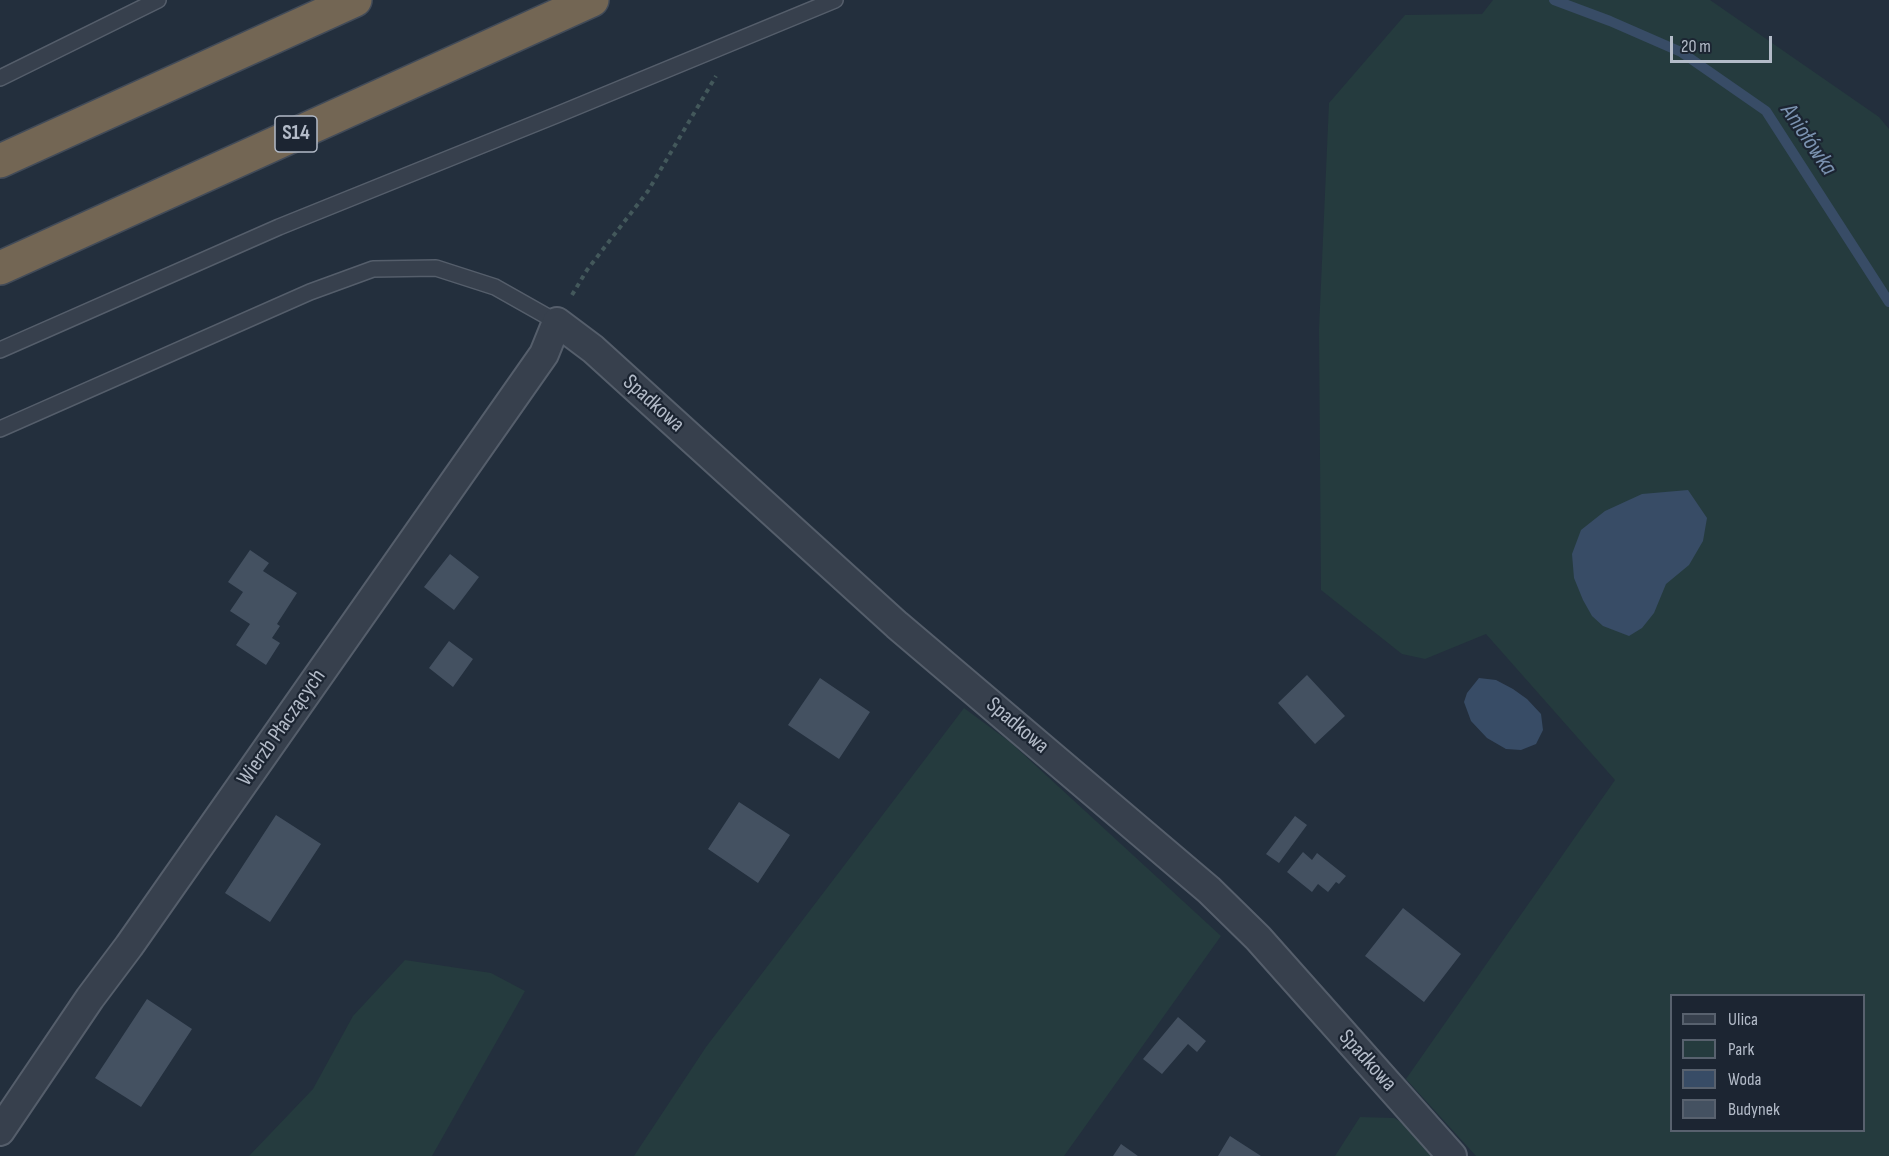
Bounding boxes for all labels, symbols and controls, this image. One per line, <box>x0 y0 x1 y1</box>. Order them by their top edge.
scale bar <box>1673 24 1775 62</box>
text: 20 m <box>1681 36 1711 57</box>
water label: Aniołówka <box>1774 99 1842 181</box>
road number: S14 <box>275 116 317 152</box>
street label: Spadkowa <box>617 370 689 438</box>
street label: Wierzb Płaczących <box>232 665 332 791</box>
street label: Spadkowa <box>980 692 1054 760</box>
legend <box>1670 994 1865 1132</box>
text: Ulica <box>1728 1009 1758 1030</box>
street label: Spadkowa <box>1333 1025 1401 1097</box>
text: Park <box>1728 1039 1754 1060</box>
text: Woda <box>1728 1069 1761 1090</box>
text: Budynek <box>1728 1099 1780 1120</box>

